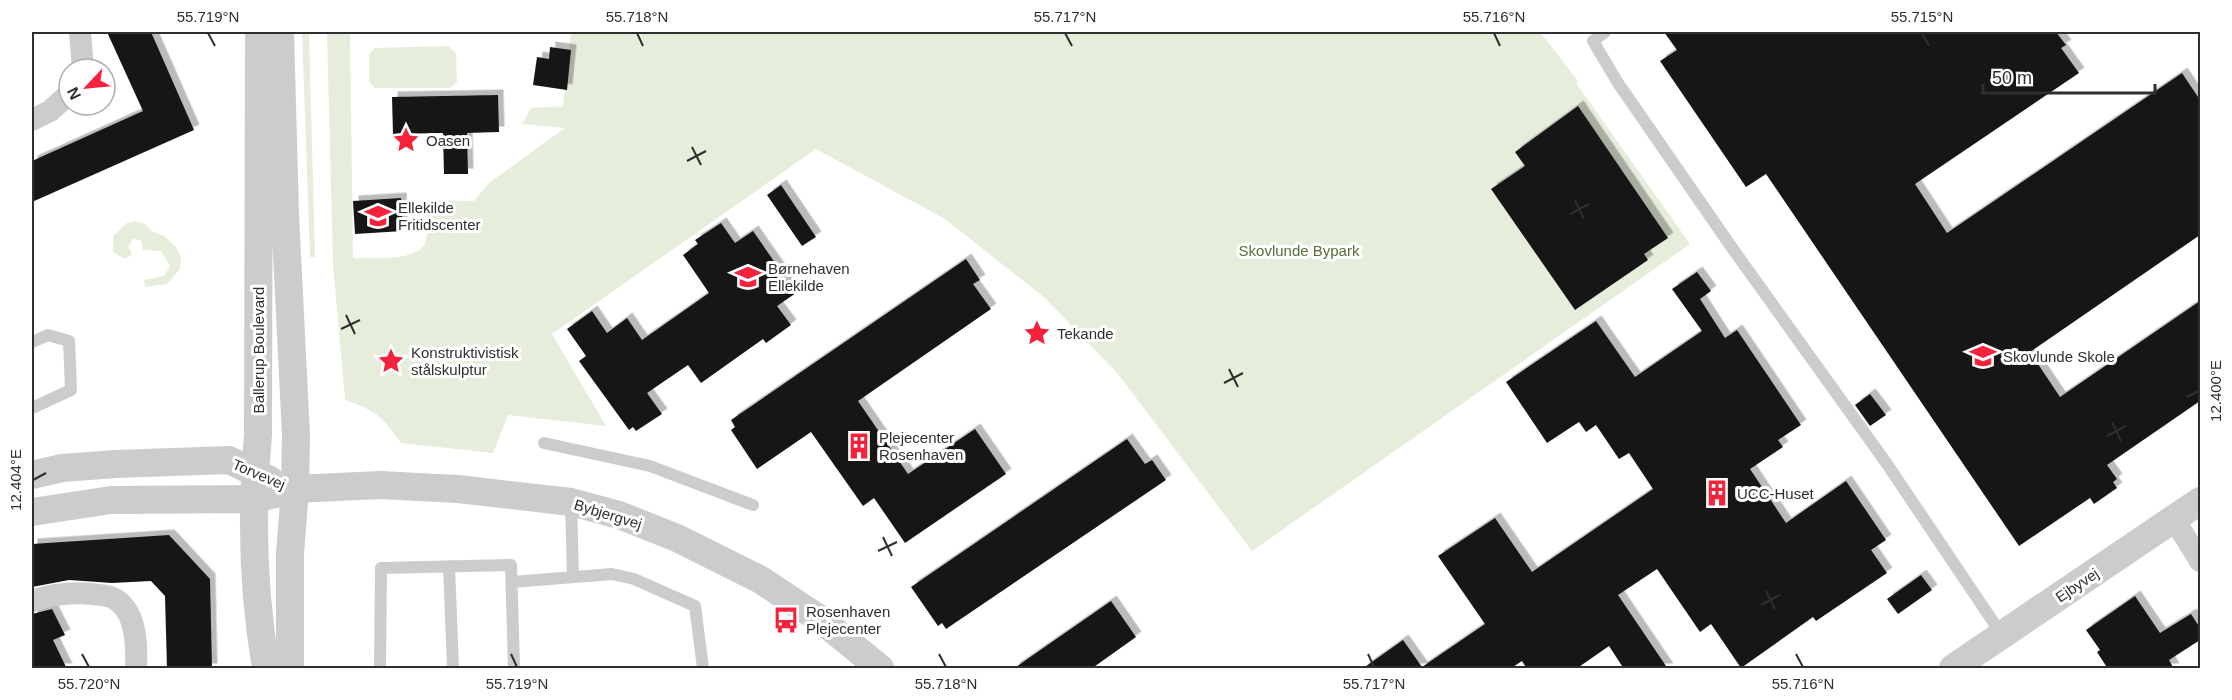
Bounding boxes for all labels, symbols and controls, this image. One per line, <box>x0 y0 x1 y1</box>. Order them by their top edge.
text: 55.719°N <box>177 8 239 25</box>
text: 55.718°N <box>606 8 668 25</box>
text: 55.717°N <box>1034 8 1096 25</box>
text: 55.716°N <box>1463 8 1525 25</box>
text: 55.715°N <box>1891 8 1953 25</box>
north arrow <box>57 57 117 117</box>
scale bar <box>1983 57 2156 95</box>
text: 50 m <box>1992 68 2032 88</box>
text: N <box>64 84 84 102</box>
place icon: Oasen <box>391 125 421 155</box>
place label: Oasen <box>426 132 470 149</box>
place label: Ellekilde Fritidscenter <box>398 199 481 233</box>
school or university icon: Ellekilde Fritidscenter <box>363 201 393 231</box>
park label: Skovlunde Bypark <box>1239 242 1360 259</box>
place label: Børnehaven Ellekilde <box>768 260 850 294</box>
school or university icon: Børnehaven Ellekilde <box>733 262 763 292</box>
street label: Ballerup Boulevard <box>250 287 267 413</box>
place icon: Tekande <box>1022 318 1052 348</box>
place label: Tekande <box>1057 325 1114 342</box>
school or university icon: Skovlunde Skole <box>1968 341 1998 371</box>
place label: Konstruktivistisk stålskulptur <box>411 344 519 378</box>
place icon: Konstruktivistisk stålskulptur <box>376 346 406 376</box>
place label: Skovlunde Skole <box>2003 348 2115 365</box>
text: 12.400°E <box>2207 360 2224 422</box>
place label: Plejecenter Rosenhaven <box>879 429 963 463</box>
building icon: Plejecenter Rosenhaven <box>844 431 874 461</box>
text: 12.404°E <box>7 449 24 511</box>
street label: Torvevej <box>230 455 288 493</box>
building icon: UCC-Huset <box>1702 478 1732 508</box>
place label: UCC-Huset <box>1737 485 1815 502</box>
street label: Bybjergvej <box>572 496 644 532</box>
street label: Ejbyvej <box>2052 564 2102 606</box>
place label: Rosenhaven Plejecenter <box>806 603 890 637</box>
bus stop icon: Rosenhaven Plejecenter <box>771 605 801 635</box>
text: 55.720°N <box>58 675 120 692</box>
text: 55.719°N <box>486 675 548 692</box>
text: 55.718°N <box>915 675 977 692</box>
text: 55.717°N <box>1343 675 1405 692</box>
text: 55.716°N <box>1772 675 1834 692</box>

